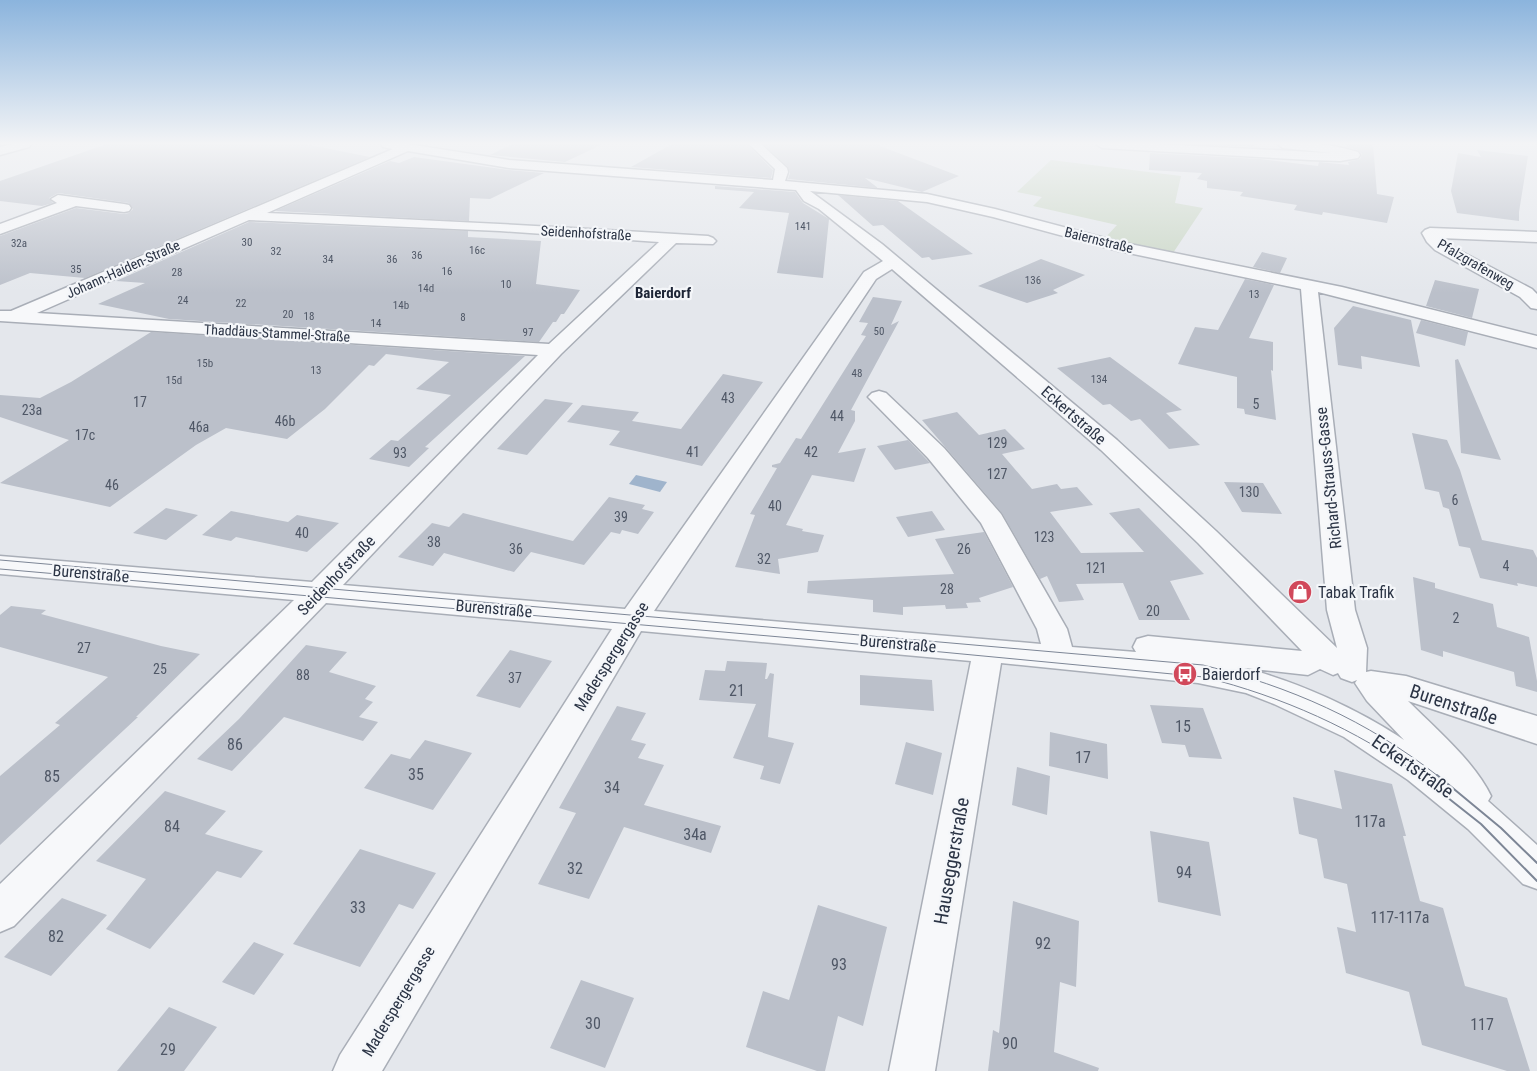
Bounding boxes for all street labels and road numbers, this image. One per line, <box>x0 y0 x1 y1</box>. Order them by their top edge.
street label: Seidenhofstraße <box>540 223 632 243</box>
street label: Baiernstraße <box>1063 224 1135 256</box>
street label: Pfalzgrafenweg <box>1435 236 1517 292</box>
street label: Johann-Haiden-Straße <box>64 237 183 301</box>
street label: Thaddäus-Stammel-Straße <box>203 321 351 345</box>
street label: Eckertstraße <box>1037 382 1110 449</box>
street label: Richard-Strauss-Gasse <box>1312 406 1345 550</box>
street label: Seidenhofstraße <box>294 531 379 619</box>
street label: Burenstraße <box>52 561 130 586</box>
street label: Burenstraße <box>455 596 533 621</box>
street label: Maderspergergasse <box>570 598 653 714</box>
street label: Burenstraße <box>859 631 937 656</box>
street label: Burenstraße <box>1407 679 1501 729</box>
street label: Eckertstraße <box>1367 730 1458 803</box>
street label: Hauseggerstraße <box>929 796 974 926</box>
street label: Maderspergergasse <box>358 943 439 1060</box>

